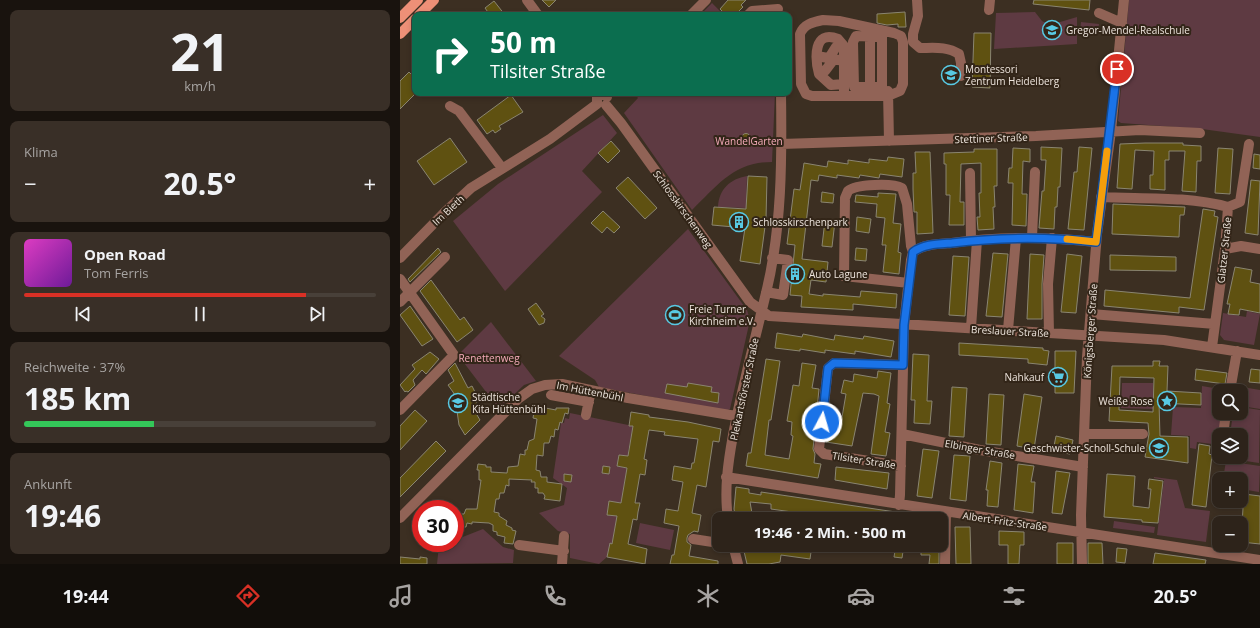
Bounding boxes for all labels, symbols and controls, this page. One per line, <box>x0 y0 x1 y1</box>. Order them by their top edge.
text: 21 <box>170 15 230 86</box>
school or university icon: Gregor-Mendel-Realschule <box>1041 19 1063 41</box>
text: 50 m <box>490 23 557 61</box>
place label: Gregor-Mendel-Realschule <box>1066 23 1190 37</box>
icon: right <box>424 28 476 80</box>
pin <box>1100 52 1134 86</box>
icon: arrive <box>1106 58 1128 80</box>
text: Tilsiter Straße <box>490 59 606 83</box>
place label: Montessori Zentrum Heidelberg <box>965 62 1060 88</box>
school or university icon: Montessori Zentrum Heidelberg <box>940 64 962 86</box>
text: km/h <box>184 77 216 95</box>
street label: Stettiner Straße <box>954 130 1028 146</box>
park label: WandelGarten <box>715 134 783 148</box>
text: Klima <box>24 143 58 161</box>
text: 20.5° <box>164 163 236 204</box>
street label: Schlosskirschenweg <box>650 167 716 251</box>
text: − <box>24 168 37 198</box>
text: + <box>363 168 376 198</box>
street label: Im Bieth <box>429 192 467 228</box>
building icon: Schlosskirschenpark <box>728 211 750 233</box>
place label: Schlosskirschenpark <box>753 215 849 229</box>
street label: Glatzer Straße <box>1214 216 1234 284</box>
text: Open Road <box>84 244 166 264</box>
building icon: Auto Lagune <box>784 263 806 285</box>
text: Tom Ferris <box>84 264 149 282</box>
place label: Auto Lagune <box>809 267 868 281</box>
street label: Königsberger Straße <box>1080 283 1100 379</box>
place label: Freie Turner Kirchheim e.V. <box>689 302 756 328</box>
icon: previous <box>72 303 94 325</box>
icon: pause <box>189 303 211 325</box>
icon: next <box>306 303 328 325</box>
sports icon: Freie Turner Kirchheim e.V. <box>664 304 686 326</box>
street label: Breslauer Straße <box>971 322 1050 340</box>
street label: Pleikartsförster Straße <box>726 336 762 442</box>
park label: Renettenweg <box>458 351 520 365</box>
text: Reichweite · 37% <box>24 358 125 376</box>
supermarket icon: Nahkauf <box>1047 366 1069 388</box>
place label: Nahkauf <box>1004 370 1045 384</box>
text: 185 km <box>24 378 131 419</box>
street label: Im Hüttenbühl <box>555 378 625 404</box>
map controls <box>1212 384 1248 552</box>
button: search <box>1212 384 1248 420</box>
place label: Städtische Kita Hüttenbühl <box>472 390 546 416</box>
place icon: Weiße Rose <box>1156 390 1178 412</box>
school or university icon: Städtische Kita Hüttenbühl <box>447 392 469 414</box>
place label: Weiße Rose <box>1099 394 1153 408</box>
position arrow <box>801 401 843 443</box>
button: layers <box>1212 428 1248 464</box>
street label: Elbinger Straße <box>944 436 1017 462</box>
school or university icon: Geschwister-Scholl-Schule <box>1148 437 1170 459</box>
place label: Geschwister-Scholl-Schule <box>1024 441 1145 455</box>
street label: Tilsiter Straße <box>831 448 897 472</box>
button: + <box>1212 472 1248 508</box>
text: Ankunft <box>24 475 72 493</box>
text: 19:46 <box>24 495 101 536</box>
speed limit sign: 30 <box>412 500 464 552</box>
street label: Albert-Fritz-Straße <box>962 508 1049 534</box>
button: − <box>1212 516 1248 552</box>
text: 19:46 · 2 Min. · 500 m <box>754 522 906 542</box>
icon: directions <box>234 582 262 610</box>
icon: music <box>387 582 415 610</box>
icon: phone <box>541 582 569 610</box>
icon: climate <box>694 582 722 610</box>
icon: car <box>847 582 875 610</box>
icon: filters <box>1000 582 1028 610</box>
text: 19:44 <box>63 584 109 608</box>
text: 20.5° <box>1154 584 1197 608</box>

